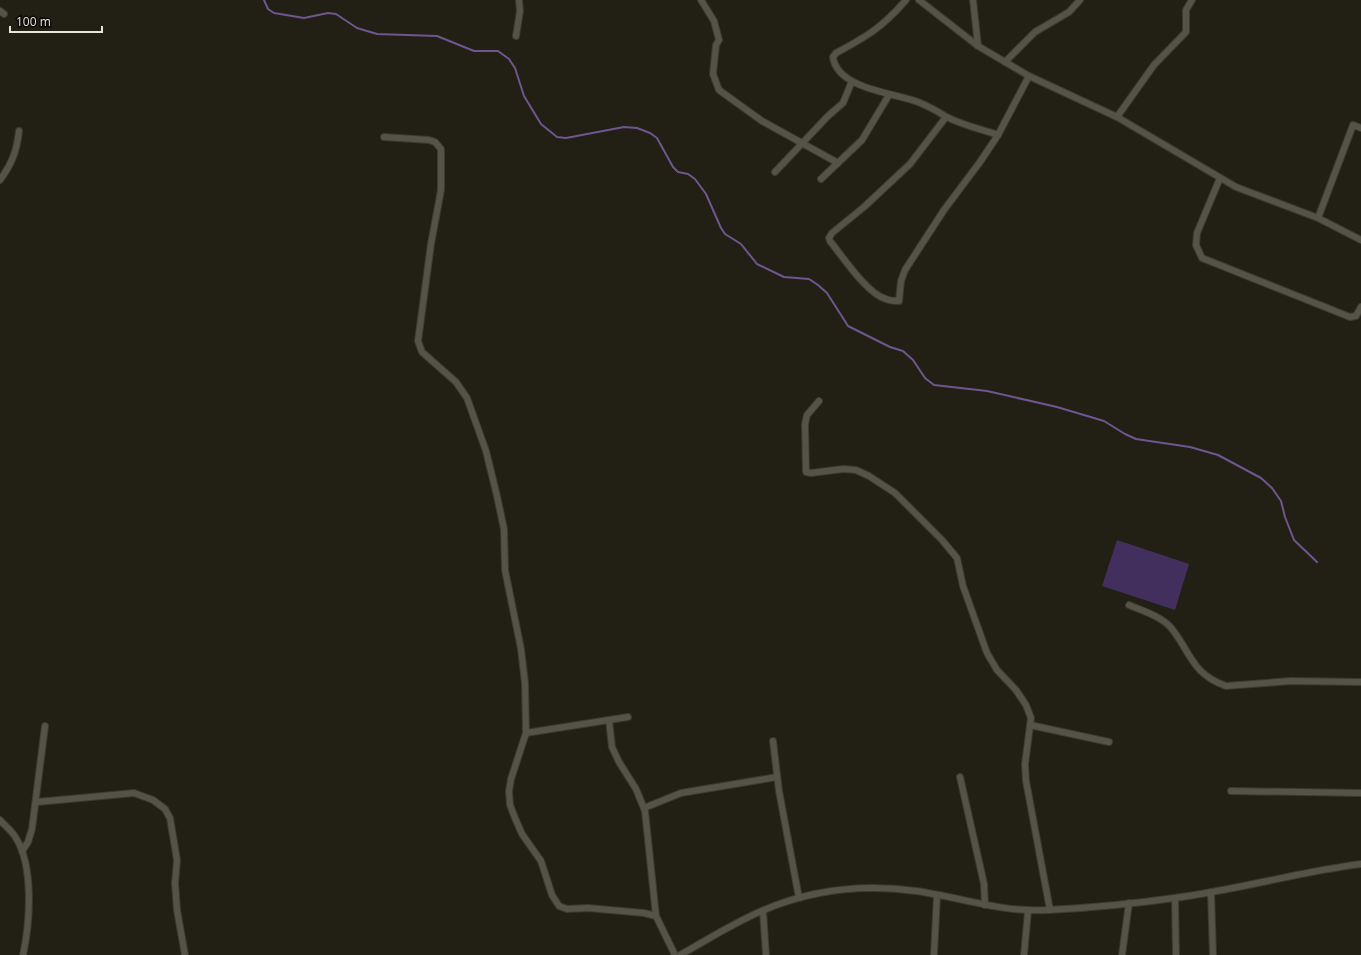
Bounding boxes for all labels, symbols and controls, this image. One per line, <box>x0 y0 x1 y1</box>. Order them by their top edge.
scale bar <box>10 8 102 34</box>
text: 100 m <box>16 13 51 30</box>

